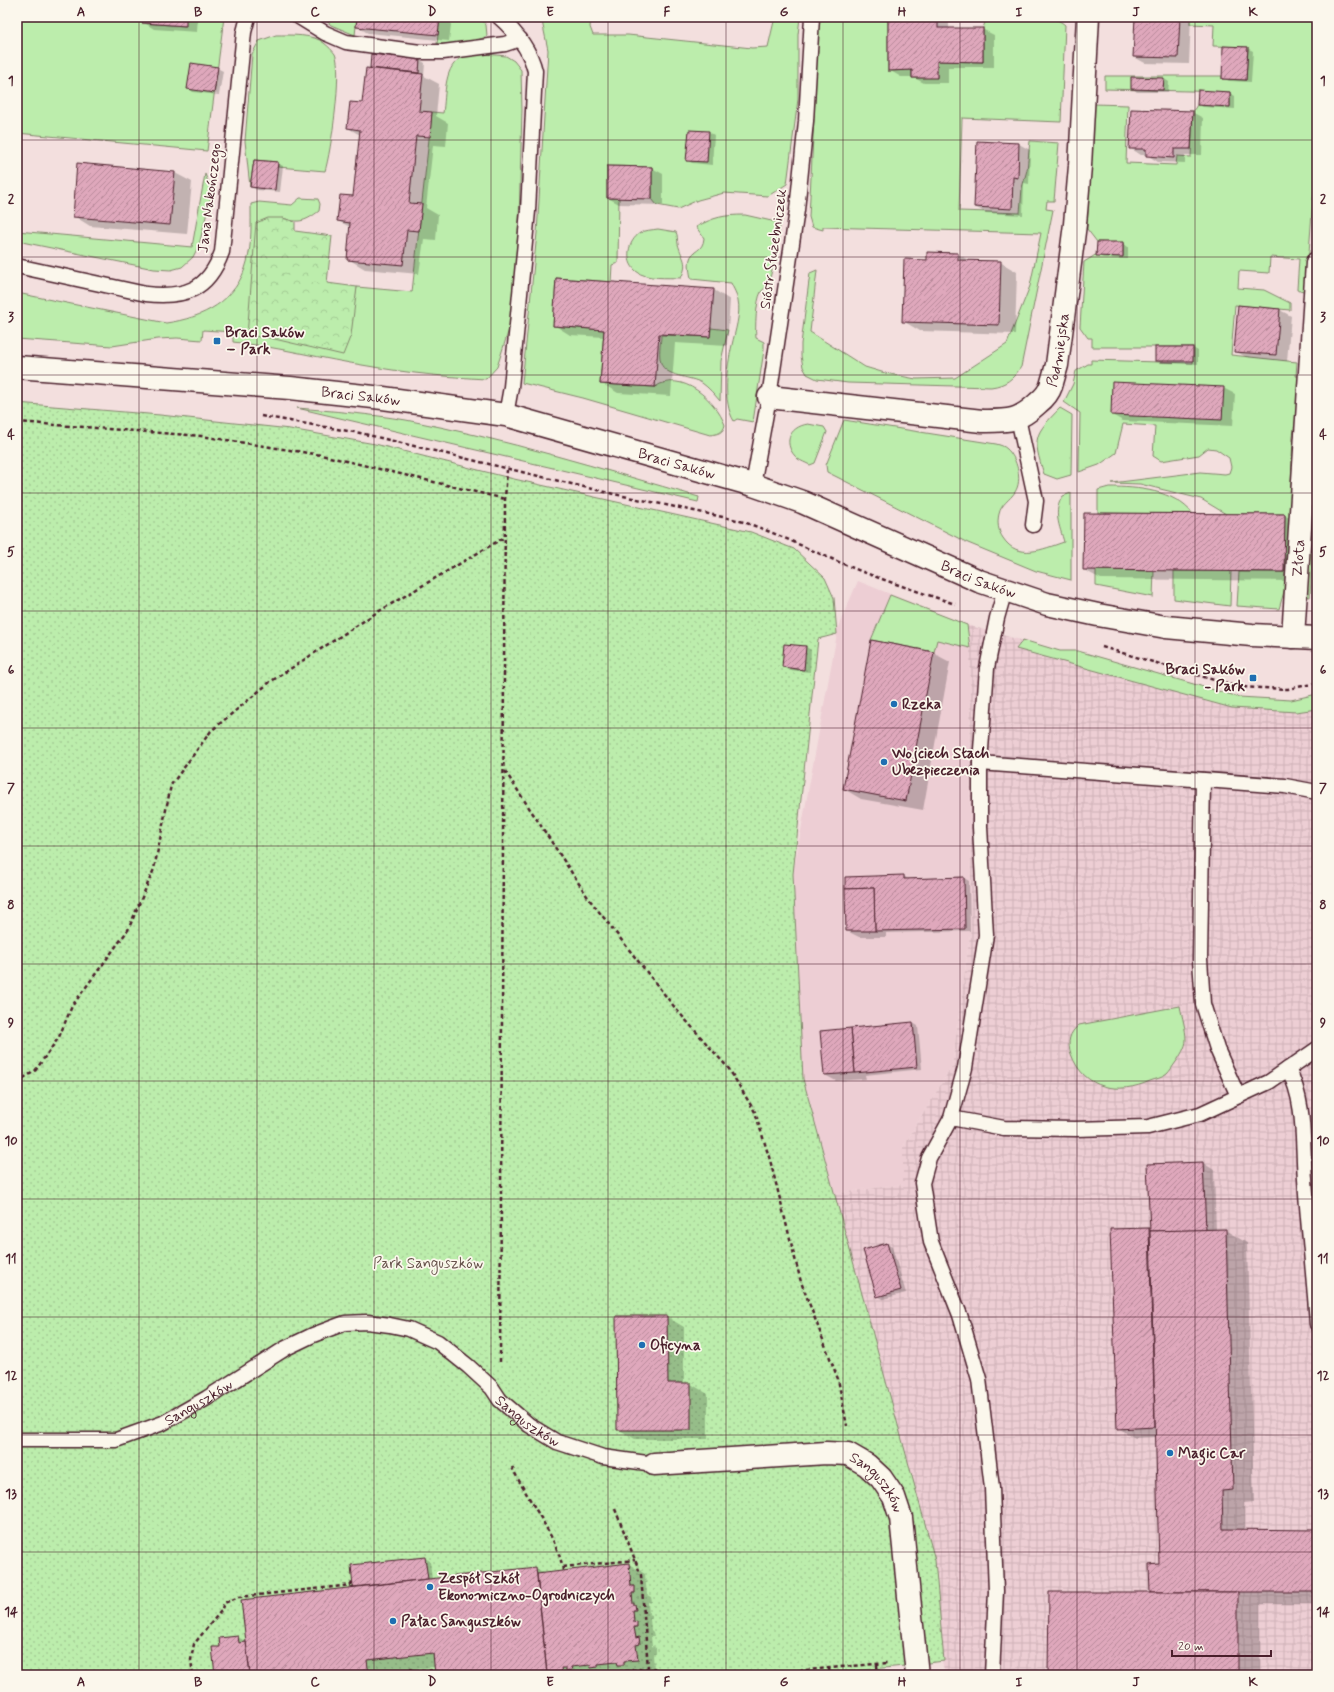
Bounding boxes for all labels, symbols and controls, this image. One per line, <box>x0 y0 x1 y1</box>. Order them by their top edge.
text: A <box>77 4 85 21</box>
text: B <box>194 4 203 21</box>
text: C <box>310 4 320 21</box>
text: D <box>428 4 437 21</box>
text: E <box>546 4 554 21</box>
text: F <box>664 4 671 21</box>
text: G <box>780 4 789 21</box>
text: H <box>898 4 907 21</box>
text: I <box>1016 4 1023 21</box>
text: J <box>1132 4 1140 21</box>
text: K <box>1248 4 1258 21</box>
text: 1 <box>8 73 14 90</box>
text: 1 <box>1320 73 1326 90</box>
street label: Jana Nakończego <box>193 142 228 254</box>
street label: Sióstr Służebniczek <box>756 187 792 311</box>
text: 2 <box>8 191 15 208</box>
text: 2 <box>1320 191 1327 208</box>
text: 3 <box>8 309 14 326</box>
text: 3 <box>1320 309 1326 326</box>
street label: Podmiejska <box>1042 311 1075 390</box>
place label: Braci Saków – Park <box>225 323 305 360</box>
marker: Braci Saków – Park <box>212 336 222 346</box>
street label: Braci Saków <box>320 382 401 411</box>
text: 4 <box>7 427 15 444</box>
text: 4 <box>1319 427 1327 444</box>
street label: Braci Saków <box>636 444 717 485</box>
street label: Złota <box>1288 539 1310 578</box>
text: 5 <box>7 544 15 561</box>
text: 5 <box>1319 544 1327 561</box>
street label: Braci Saków <box>937 556 1019 604</box>
place label: Braci Saków - Park <box>1166 660 1246 697</box>
text: 6 <box>8 662 15 679</box>
text: 6 <box>1320 662 1327 679</box>
marker: Braci Saków - Park <box>1248 673 1258 683</box>
place label: Rzeka <box>902 695 941 715</box>
marker: Rzeka <box>889 699 899 709</box>
place label: Wojciech Stach Ubezpieczenia <box>891 744 989 781</box>
marker: Wojciech Stach Ubezpieczenia <box>879 757 889 767</box>
text: 7 <box>7 780 15 797</box>
text: 7 <box>1319 780 1327 797</box>
text: 8 <box>7 897 15 914</box>
text: 8 <box>1319 897 1327 914</box>
text: 9 <box>8 1015 15 1032</box>
text: 9 <box>1320 1015 1327 1032</box>
text: 10 <box>4 1133 18 1150</box>
text: 10 <box>1316 1133 1330 1150</box>
text: 11 <box>5 1251 17 1268</box>
text: 11 <box>1317 1251 1329 1268</box>
park label: Park Sanguszków <box>373 1254 483 1275</box>
place label: Oficyna <box>650 1335 701 1356</box>
marker: Oficyna <box>637 1340 647 1350</box>
text: 12 <box>5 1368 17 1385</box>
text: 12 <box>1317 1368 1329 1385</box>
street label: Sanguszków <box>161 1375 237 1431</box>
street label: Sanguszków <box>490 1391 563 1452</box>
place label: Magic Car <box>1178 1444 1246 1466</box>
street label: Sanguszków <box>846 1448 907 1515</box>
marker: Magic Car <box>1165 1448 1175 1458</box>
text: 13 <box>5 1486 17 1503</box>
text: 13 <box>1317 1486 1329 1503</box>
place label: Zespół Szkół Ekonomiczno-Ogrodniczych <box>438 1569 615 1607</box>
marker: Zespół Szkół Ekonomiczno-Ogrodniczych <box>425 1582 435 1592</box>
text: 14 <box>4 1604 18 1621</box>
text: 14 <box>1316 1604 1330 1621</box>
place label: Pałac Sanguszków <box>401 1612 522 1633</box>
marker: Pałac Sanguszków <box>388 1616 398 1626</box>
scale bar <box>1172 1632 1271 1658</box>
text: 20 m <box>1178 1639 1204 1655</box>
text: A <box>77 1674 85 1691</box>
text: B <box>194 1674 203 1691</box>
text: C <box>310 1674 320 1691</box>
text: D <box>428 1674 437 1691</box>
text: E <box>546 1674 554 1691</box>
text: F <box>664 1674 671 1691</box>
text: G <box>780 1674 789 1691</box>
text: H <box>898 1674 907 1691</box>
text: I <box>1016 1674 1023 1691</box>
text: J <box>1132 1674 1140 1691</box>
text: K <box>1248 1674 1258 1691</box>

